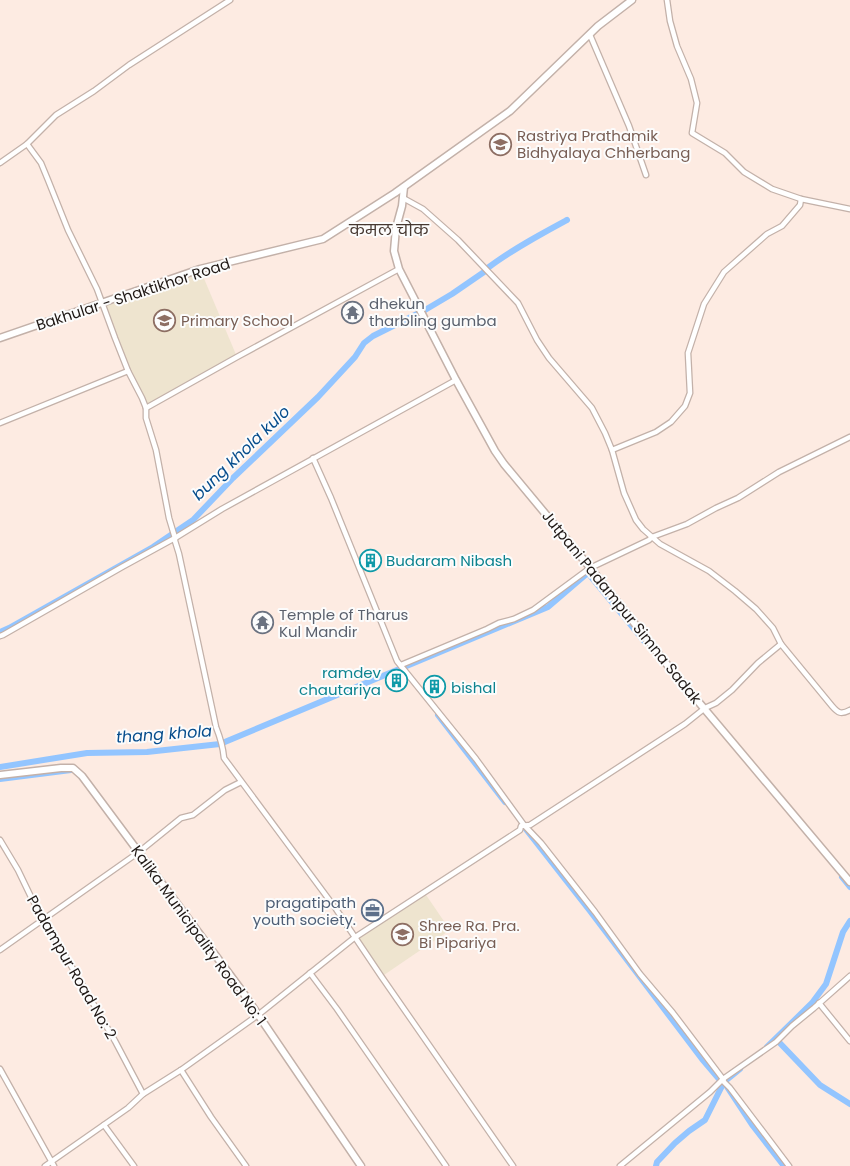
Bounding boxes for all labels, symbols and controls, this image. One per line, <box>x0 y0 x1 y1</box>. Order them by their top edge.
place label: Rastriya Prathamik Bidhyalaya Chherbang <box>517 125 690 163</box>
school or university icon: Rastriya Prathamik Bidhyalaya Chherbang <box>489 132 513 156</box>
district label: कमल चोक <box>348 219 430 242</box>
street label: Bakhular - Shaktikhor Road <box>33 253 233 335</box>
place label: dhekun tharbling gumba <box>369 293 497 331</box>
temple icon: dhekun tharbling gumba <box>341 300 365 324</box>
school or university icon: Primary School <box>153 308 177 332</box>
place label: Primary School <box>181 310 293 331</box>
water label: bung khola kulo <box>187 400 295 506</box>
street label: Jutpani Padampur Simna Sadak <box>537 506 707 708</box>
building icon: Budaram Nibash <box>358 548 382 572</box>
place label: Budaram Nibash <box>386 550 512 571</box>
place label: Temple of Tharus Kul Mandir <box>279 604 409 642</box>
temple icon: Temple of Tharus Kul Mandir <box>251 611 275 635</box>
place label: ramdev chautariya <box>299 662 382 700</box>
building icon: ramdev chautariya <box>385 669 409 693</box>
building icon: bishal <box>423 675 447 699</box>
place label: bishal <box>451 677 496 698</box>
water label: thang khola <box>115 719 213 749</box>
street label: Kalika Municipality Road No: 1 <box>127 841 271 1029</box>
street label: Padampur Road No: 2 <box>22 891 122 1043</box>
place label: pragatipath youth society. <box>253 892 356 930</box>
office icon: pragatipath youth society. <box>360 899 384 923</box>
place label: Shree Ra. Pra. Bi Pipariya <box>419 915 520 953</box>
school or university icon: Shree Ra. Pra. Bi Pipariya <box>391 922 415 946</box>

